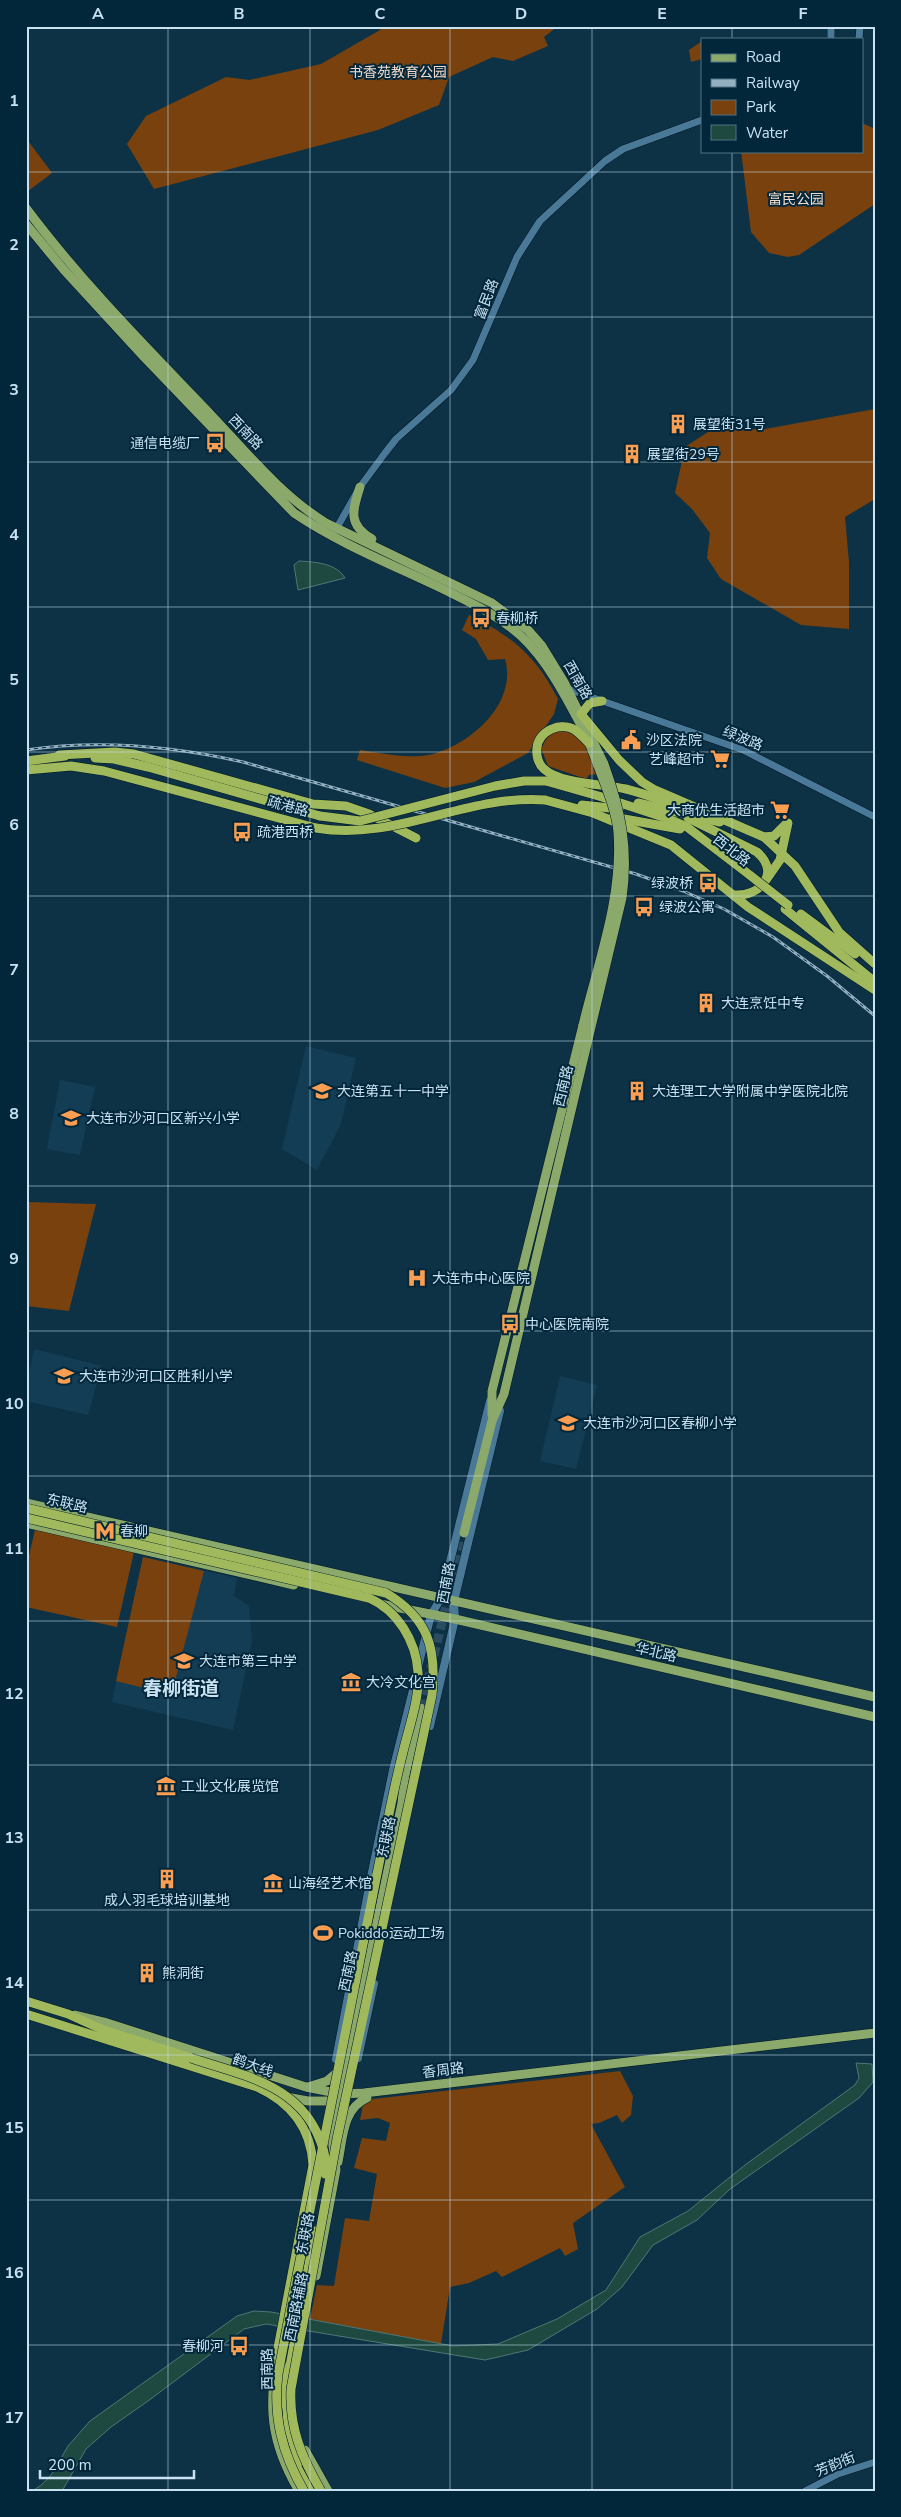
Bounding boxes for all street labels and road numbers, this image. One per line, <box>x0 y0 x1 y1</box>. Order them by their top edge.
street label: 富民路 <box>470 276 503 322</box>
street label: 西南路 <box>224 411 267 454</box>
street label: 西南路 <box>559 657 596 703</box>
street label: 绿波路 <box>720 722 766 755</box>
street label: 疏港路 <box>265 792 311 821</box>
street label: 西北路 <box>709 830 754 871</box>
street label: 西南路 <box>550 1064 577 1109</box>
street label: 东联路 <box>44 1490 89 1517</box>
street label: 西南路 <box>433 1561 459 1605</box>
street label: 华北路 <box>633 1639 678 1666</box>
street label: 东联路 <box>373 1815 400 1860</box>
street label: 西南路 <box>335 1949 362 1994</box>
street label: 鹤大线 <box>230 2049 276 2082</box>
street label: 香周路 <box>421 2059 465 2082</box>
street label: 东联路 <box>292 2212 319 2257</box>
street label: 西南路辅路 <box>280 2271 312 2343</box>
street label: 西南路 <box>258 2348 277 2390</box>
street label: 芳韵街 <box>812 2448 858 2481</box>

